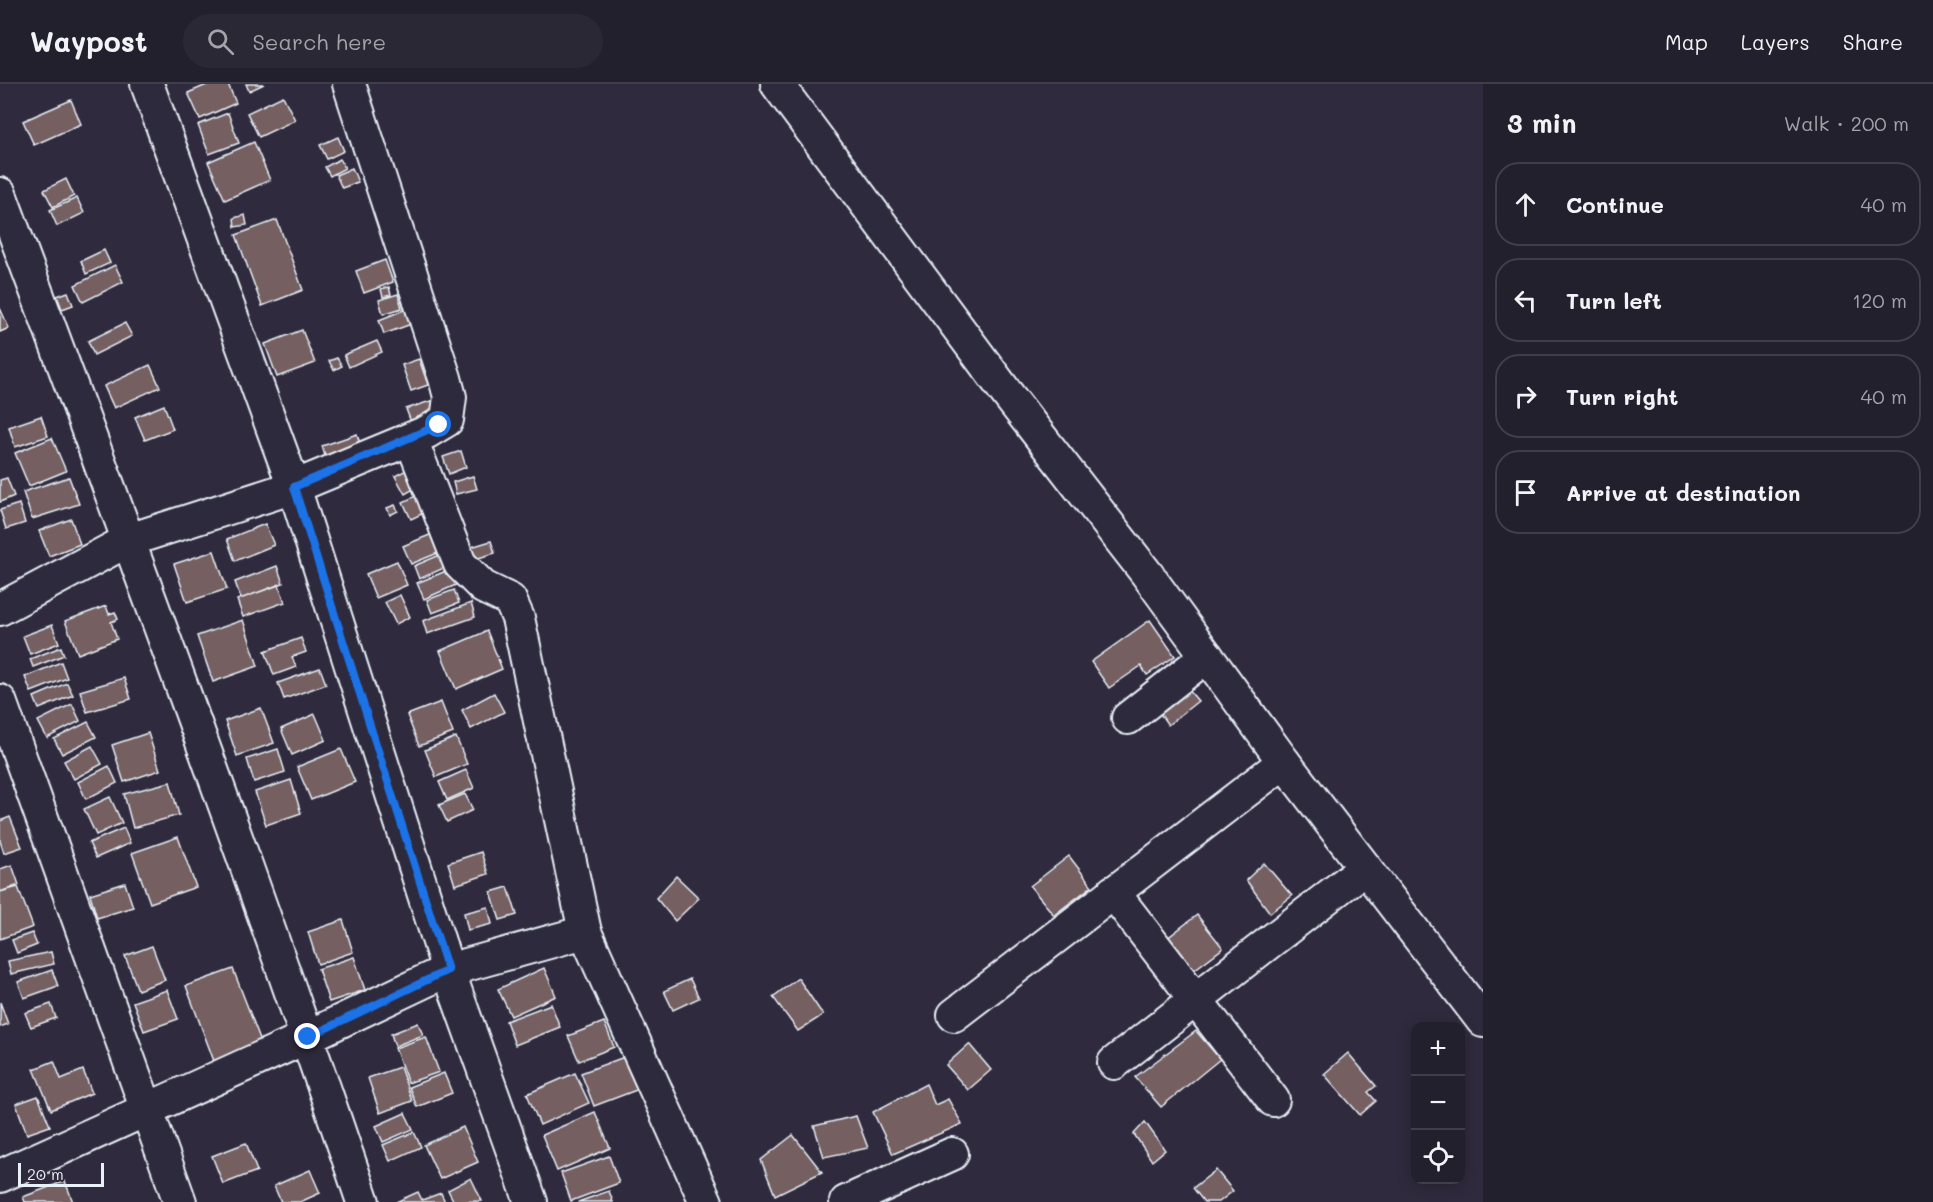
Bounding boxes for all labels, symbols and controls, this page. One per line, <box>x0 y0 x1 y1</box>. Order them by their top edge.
search box <box>183 14 603 68</box>
text: Waypost <box>30 23 147 59</box>
icon: search <box>204 25 237 58</box>
text: Search here <box>252 27 386 56</box>
text: Map <box>1665 28 1708 55</box>
text: Layers <box>1741 28 1810 55</box>
text: Share <box>1843 28 1903 55</box>
text: 3 min <box>1507 106 1576 140</box>
text: Walk · 200 m <box>1784 110 1909 136</box>
icon: ahead <box>1509 188 1542 221</box>
text: Continue <box>1566 190 1664 219</box>
text: 40 m <box>1861 191 1907 217</box>
icon: left <box>1509 284 1542 317</box>
text: Turn left <box>1566 286 1662 315</box>
text: 120 m <box>1852 287 1907 313</box>
icon: right <box>1509 380 1542 413</box>
text: Turn right <box>1566 382 1678 411</box>
text: 40 m <box>1861 383 1907 409</box>
route start <box>425 411 451 437</box>
icon: arrive <box>1509 476 1542 509</box>
text: Arrive at destination <box>1566 478 1801 507</box>
map controls <box>1411 1022 1465 1184</box>
button: + <box>1411 1022 1465 1076</box>
route end <box>294 1023 320 1049</box>
button: − <box>1411 1076 1465 1130</box>
button: locate <box>1411 1130 1465 1184</box>
scale bar <box>18 1160 104 1188</box>
text: 20 m <box>27 1163 64 1184</box>

